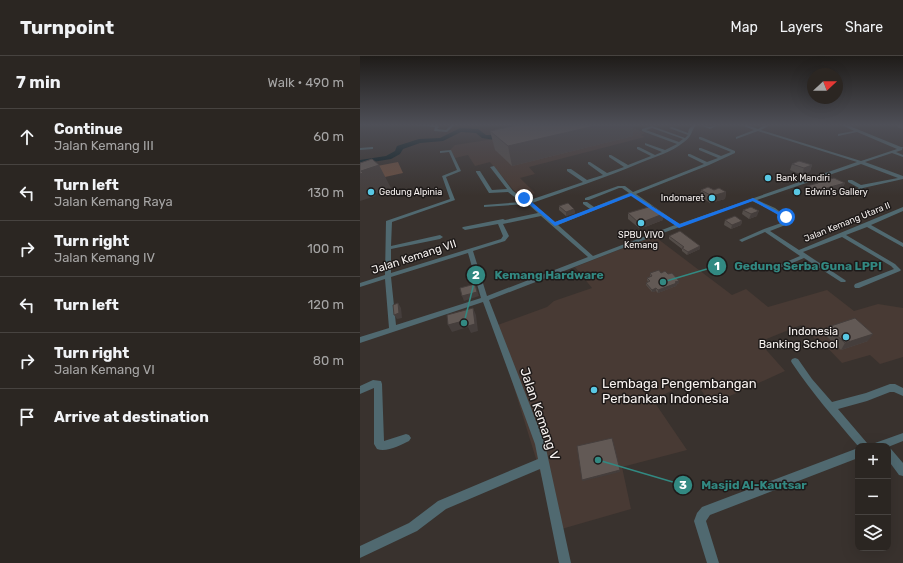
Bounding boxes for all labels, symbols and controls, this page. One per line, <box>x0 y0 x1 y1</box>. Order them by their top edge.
text: Turnpoint <box>20 16 114 39</box>
text: Map <box>731 19 758 36</box>
text: Layers <box>780 19 823 36</box>
text: Share <box>845 19 883 36</box>
north arrow <box>807 68 843 104</box>
text: 7 min <box>16 72 61 92</box>
text: Walk · 490 m <box>268 75 344 90</box>
text: Continue <box>54 120 123 138</box>
icon: ahead <box>16 126 38 148</box>
text: 60 m <box>313 129 344 144</box>
text: Jalan Kemang III <box>54 138 154 153</box>
marker: Bank Mandiri <box>763 173 773 183</box>
place label: Bank Mandiri <box>776 173 830 183</box>
text: Turn left <box>54 176 119 194</box>
icon: left <box>16 182 38 204</box>
text: 130 m <box>308 185 344 200</box>
marker: Gedung Alpinia <box>366 187 376 197</box>
place label: Gedung Alpinia <box>379 187 442 197</box>
marker: Edwin's Gallery <box>792 187 802 197</box>
place label: Edwin's Gallery <box>805 187 868 197</box>
route end <box>515 189 533 207</box>
place label: Indomaret <box>661 193 704 203</box>
marker: Indomaret <box>707 193 717 203</box>
text: Jalan Kemang Raya <box>54 194 173 209</box>
street label: Jalan Kemang Utara II <box>803 200 891 244</box>
route start <box>777 208 795 226</box>
marker: SPBU VIVO Kemang <box>636 218 646 228</box>
place label: SPBU VIVO Kemang <box>618 230 664 250</box>
text: Turn right <box>54 232 129 250</box>
street label: Jalan Kemang VII <box>370 237 458 277</box>
icon: right <box>16 238 38 260</box>
text: 100 m <box>307 241 344 256</box>
text: Jalan Kemang IV <box>54 250 155 265</box>
callout: Gedung Serba Guna LPPI <box>707 254 890 278</box>
text: 1 <box>714 259 720 273</box>
text: Gedung Serba Guna LPPI <box>734 259 882 273</box>
callout: Kemang Hardware <box>466 263 611 287</box>
text: 2 <box>472 268 480 282</box>
text: Kemang Hardware <box>494 268 604 282</box>
icon: left <box>16 294 38 316</box>
text: Turn left <box>54 296 119 314</box>
text: 120 m <box>308 297 344 312</box>
place label: Indonesia Banking School <box>759 325 838 351</box>
marker: Indonesia Banking School <box>841 332 851 342</box>
text: Turn right <box>54 344 129 362</box>
icon: right <box>16 350 38 372</box>
text: 80 m <box>313 353 344 368</box>
text: Jalan Kemang VI <box>54 362 155 377</box>
street label: Jalan Kemang V <box>516 366 563 463</box>
place label: Lembaga Pengembangan Perbankan Indonesia <box>602 376 757 406</box>
marker: Lembaga Pengembangan Perbankan Indonesia <box>589 385 599 395</box>
icon: arrive <box>16 406 38 428</box>
text: Arrive at destination <box>54 408 209 426</box>
map controls <box>855 443 891 551</box>
button: + <box>855 443 891 479</box>
callout: Masjid Al-Kautsar <box>673 473 815 497</box>
text: 3 <box>679 478 687 492</box>
text: Masjid Al-Kautsar <box>701 478 807 492</box>
button: − <box>855 479 891 515</box>
button: layers <box>855 515 891 551</box>

